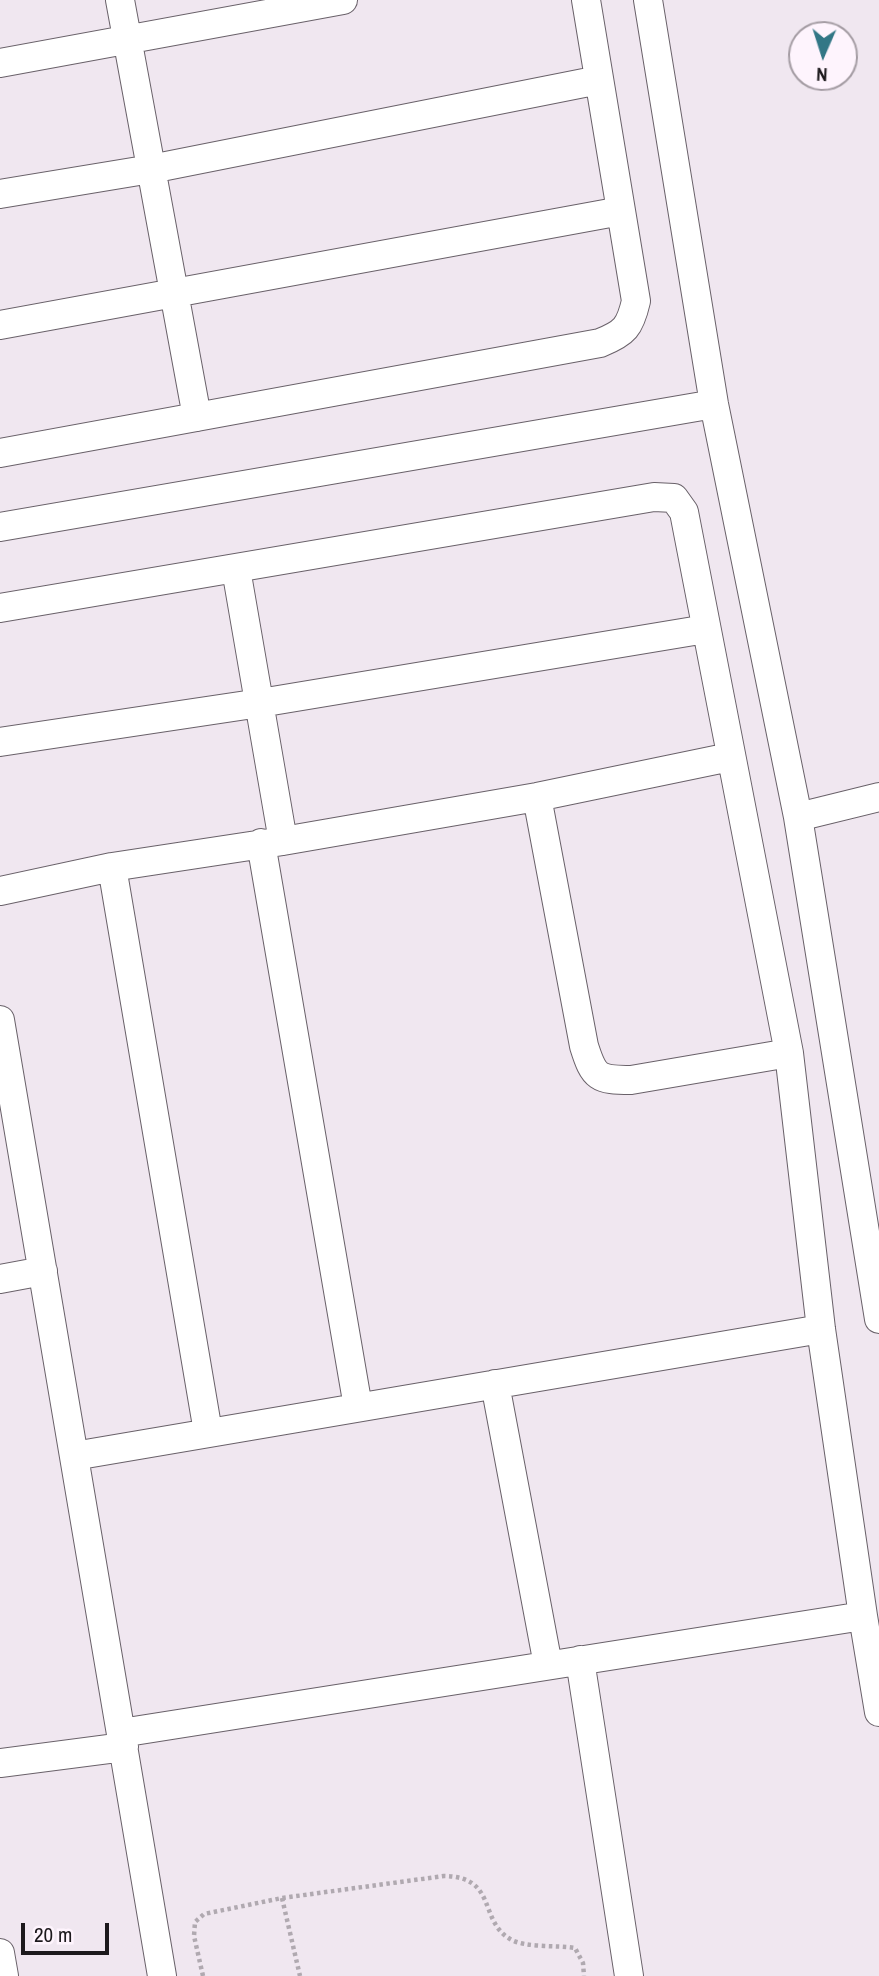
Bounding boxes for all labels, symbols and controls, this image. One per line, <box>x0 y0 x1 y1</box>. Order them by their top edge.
north arrow <box>788 21 858 91</box>
text: N <box>816 62 828 88</box>
scale bar <box>24 1910 112 1954</box>
text: 20 m <box>34 1920 72 1949</box>

